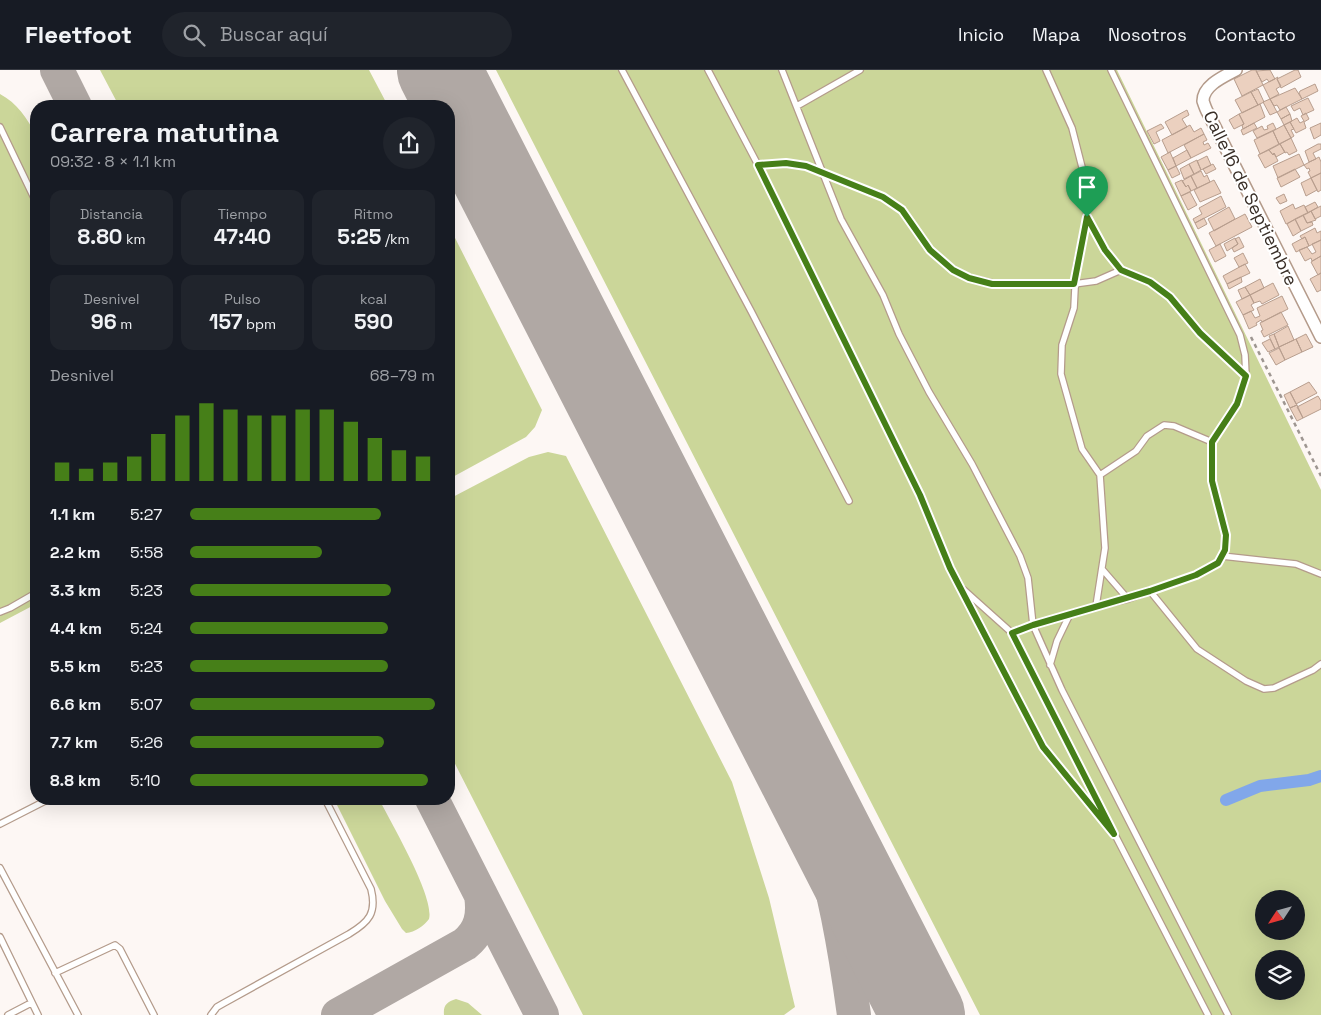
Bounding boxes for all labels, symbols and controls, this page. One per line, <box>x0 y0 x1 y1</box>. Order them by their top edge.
search box <box>162 12 512 57</box>
text: Fleetfoot <box>25 19 132 50</box>
icon: search <box>180 21 208 49</box>
text: Buscar aquí <box>220 22 328 47</box>
text: Inicio <box>958 23 1004 46</box>
text: Mapa <box>1032 23 1080 46</box>
text: Nosotros <box>1108 23 1187 46</box>
text: Contacto <box>1215 23 1296 46</box>
street label: Calle16 de Septiembre <box>1199 107 1303 289</box>
text: Carrera matutina <box>50 114 279 150</box>
button: share <box>383 117 435 169</box>
text: 09:32 · 8 × 1.1 km <box>50 151 176 172</box>
pin <box>1066 166 1108 217</box>
icon: arrive <box>1073 173 1101 201</box>
text: Distancia <box>80 205 143 223</box>
text: Tiempo <box>218 205 267 223</box>
text: Ritmo <box>354 205 393 223</box>
text: 8.80 <box>77 223 122 250</box>
text: 47:40 <box>214 223 271 250</box>
text: 5:25 <box>337 223 381 250</box>
text: km <box>122 230 146 248</box>
text: /km <box>381 230 410 248</box>
text: Desnivel <box>84 290 139 308</box>
text: Pulso <box>224 290 261 308</box>
text: kcal <box>360 290 387 308</box>
text: 96 <box>91 308 117 335</box>
text: 157 <box>209 308 242 335</box>
text: 590 <box>354 308 393 335</box>
text: m <box>117 315 132 333</box>
text: bpm <box>242 315 276 333</box>
text: Desnivel <box>50 365 114 386</box>
text: 68–79 m <box>370 365 435 386</box>
text: 1.1 km <box>50 504 95 525</box>
text: 5:27 <box>130 504 162 525</box>
text: 2.2 km <box>50 542 101 563</box>
text: 5:58 <box>130 542 163 563</box>
text: 3.3 km <box>50 580 101 601</box>
text: 5:23 <box>130 580 163 601</box>
text: 4.4 km <box>50 618 102 639</box>
text: 5:24 <box>130 618 163 639</box>
text: 5.5 km <box>50 656 101 677</box>
text: 5:23 <box>130 656 163 677</box>
text: 6.6 km <box>50 694 101 715</box>
text: 5:07 <box>130 694 163 715</box>
text: 7.7 km <box>50 732 98 753</box>
text: 5:26 <box>130 732 163 753</box>
text: 8.8 km <box>50 770 101 791</box>
text: 5:10 <box>130 770 161 791</box>
north arrow <box>1255 890 1305 940</box>
map controls <box>1255 890 1305 1000</box>
button: layers <box>1255 950 1305 1000</box>

